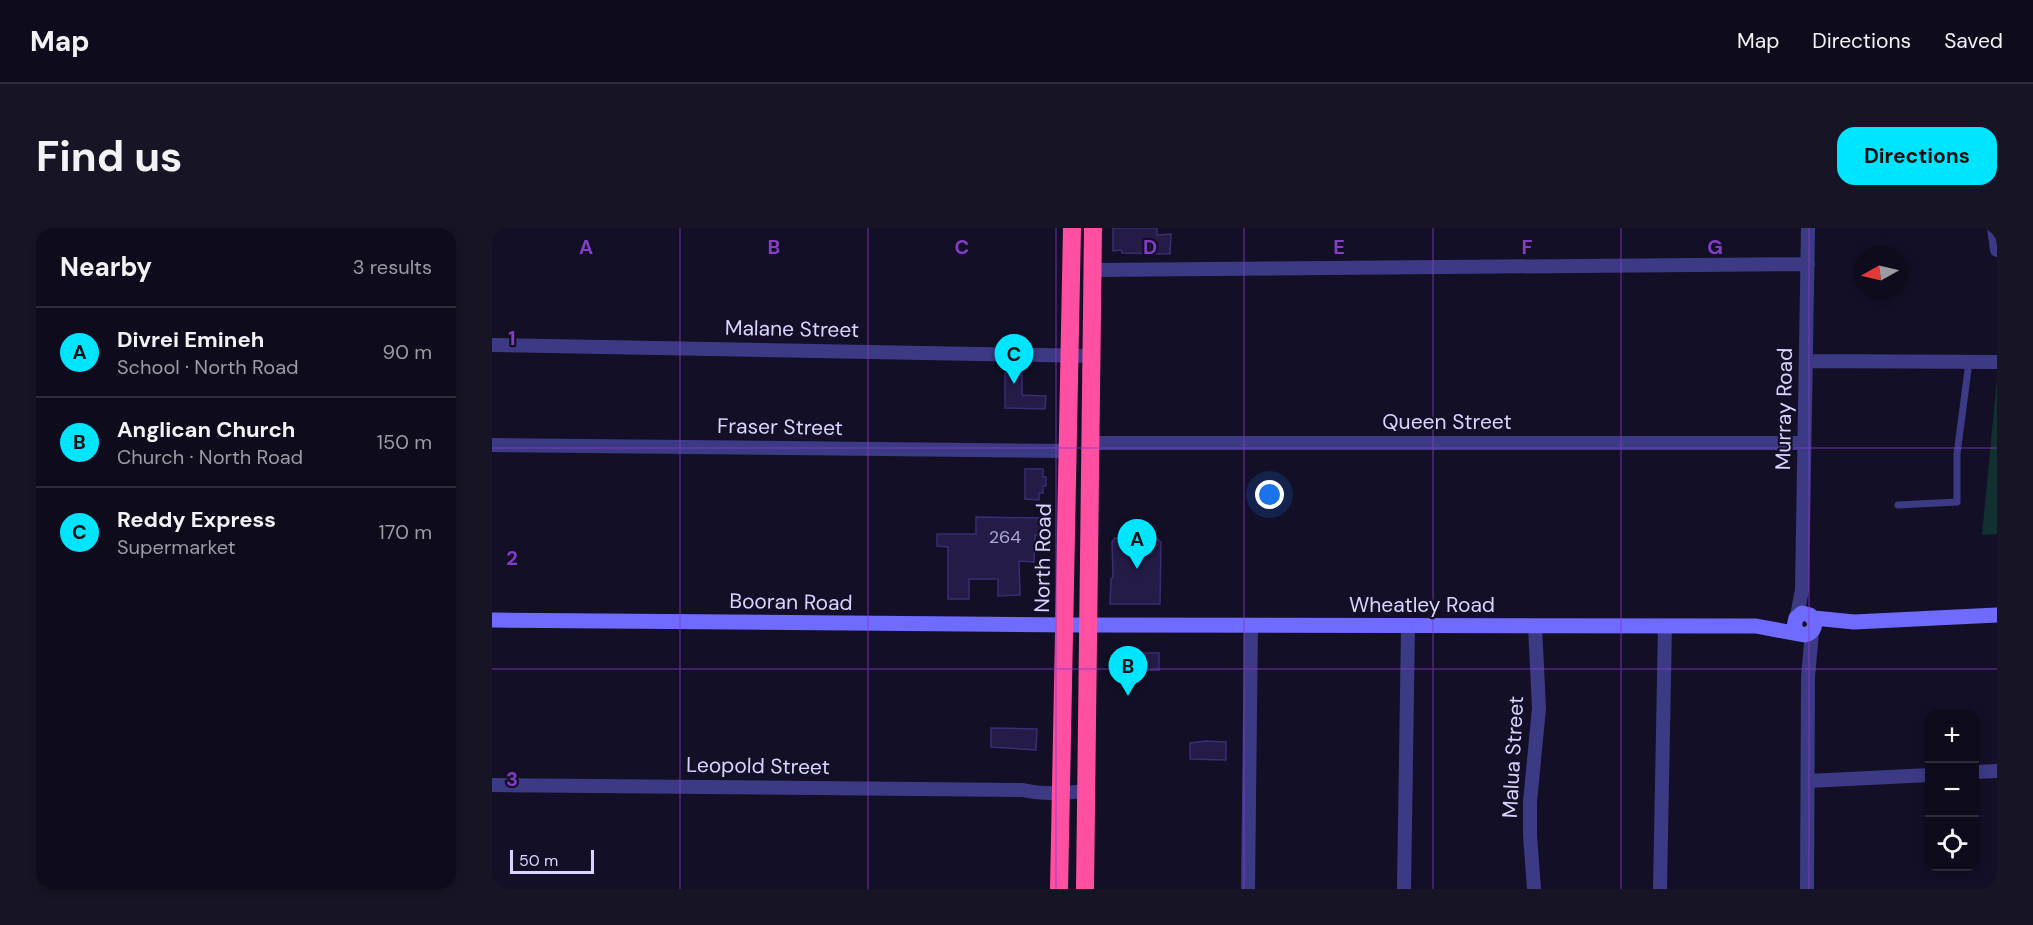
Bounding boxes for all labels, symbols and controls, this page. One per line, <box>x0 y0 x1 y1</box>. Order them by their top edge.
text: Map <box>30 23 90 60</box>
text: Map <box>1737 27 1779 55</box>
text: Directions <box>1812 27 1911 55</box>
text: Saved <box>1944 27 2003 55</box>
button: Directions <box>1837 127 1997 185</box>
text: Find us <box>36 129 182 184</box>
text: A <box>579 234 593 260</box>
text: B <box>768 234 780 260</box>
text: C <box>955 234 969 260</box>
text: D <box>1143 234 1157 260</box>
text: E <box>1333 234 1345 260</box>
text: F <box>1521 234 1533 260</box>
text: G <box>1707 234 1723 260</box>
north arrow <box>1853 246 1907 300</box>
text: Nearby <box>60 250 152 284</box>
text: 3 results <box>353 254 432 280</box>
street label: Malane Street <box>725 314 859 344</box>
text: Divrei Emineh <box>117 325 264 354</box>
text: 1 <box>508 325 516 351</box>
pin: C <box>994 334 1034 384</box>
text: A <box>72 339 87 365</box>
text: 90 m <box>383 339 432 365</box>
street label: Murray Road <box>1769 348 1799 470</box>
text: School · North Road <box>117 354 299 380</box>
street label: Queen Street <box>1382 408 1512 436</box>
street label: Fraser Street <box>717 412 843 442</box>
text: Anglican Church <box>117 415 295 444</box>
text: B <box>73 429 86 455</box>
text: 150 m <box>377 429 432 455</box>
text: Church · North Road <box>117 444 303 470</box>
your location <box>1255 480 1284 509</box>
street label: North Road <box>1028 503 1058 613</box>
text: Reddy Express <box>117 505 276 534</box>
text: C <box>72 519 87 545</box>
text: 170 m <box>379 519 432 545</box>
pin: A <box>1118 520 1156 569</box>
house number: 264 <box>989 525 1021 549</box>
text: Supermarket <box>117 534 236 560</box>
text: 2 <box>506 545 518 571</box>
street label: Booran Road <box>729 587 853 617</box>
street label: Wheatley Road <box>1349 591 1495 619</box>
pin: B <box>1108 646 1148 696</box>
street label: Malua Street <box>1496 695 1530 819</box>
map controls <box>1925 709 1979 871</box>
button: + <box>1925 709 1979 763</box>
street label: Leopold Street <box>686 751 830 781</box>
button: − <box>1925 763 1979 817</box>
text: 3 <box>506 766 518 792</box>
button: locate <box>1925 817 1979 871</box>
scale bar <box>510 847 594 874</box>
text: 50 m <box>519 850 558 871</box>

